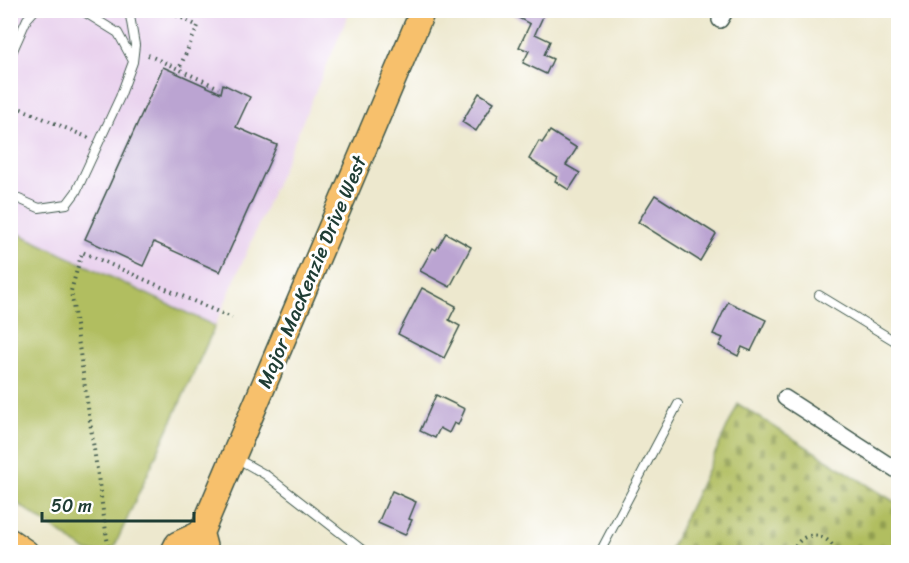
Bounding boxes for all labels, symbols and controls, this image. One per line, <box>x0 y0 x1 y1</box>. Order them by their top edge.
street label: Major MacKenzie Drive West <box>247 149 377 394</box>
scale bar <box>42 485 194 523</box>
text: 50 m <box>51 490 92 522</box>

